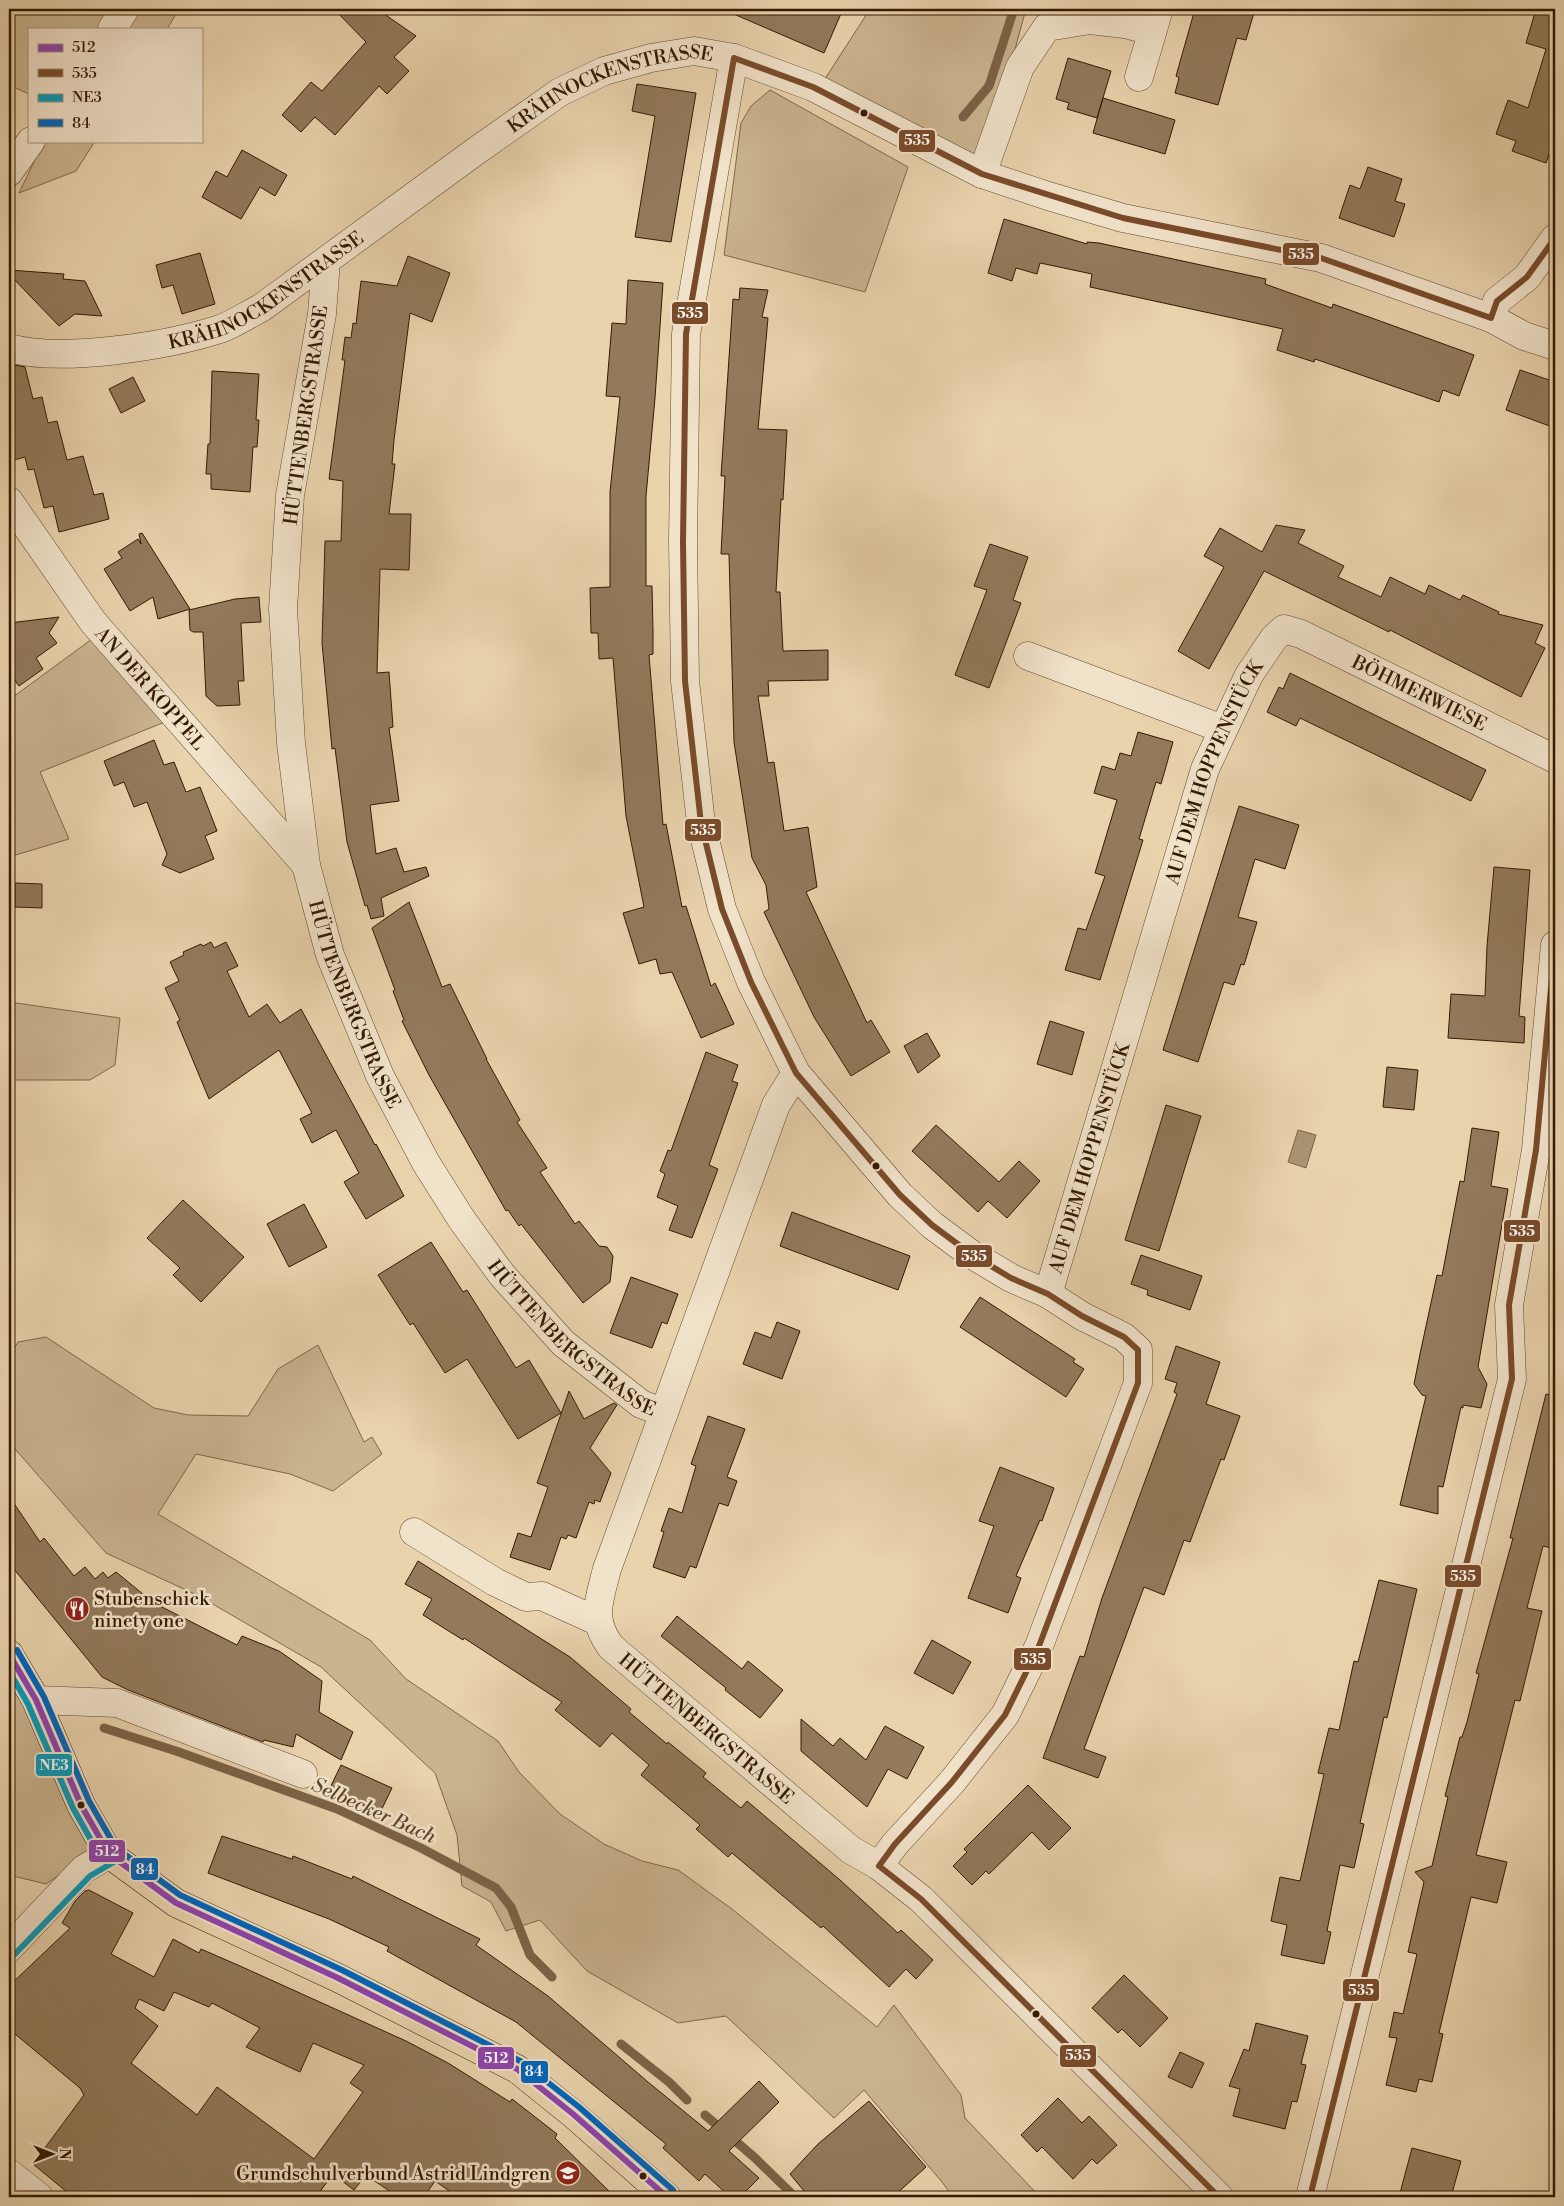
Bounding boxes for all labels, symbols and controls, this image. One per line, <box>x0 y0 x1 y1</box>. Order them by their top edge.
legend <box>28 28 202 142</box>
text: 512 <box>72 38 96 57</box>
street label: KRÄHNOCKENSTRASSE <box>503 39 715 139</box>
text: 535 <box>72 64 97 83</box>
text: NE3 <box>72 88 102 107</box>
unlabelled marker <box>859 108 869 118</box>
text: 84 <box>72 114 90 133</box>
line badge: 535 <box>898 129 936 153</box>
text: 535 <box>904 132 930 150</box>
street label: KRÄHNOCKENSTRASSE <box>166 226 368 355</box>
line badge: 535 <box>1282 242 1320 266</box>
text: 535 <box>1288 246 1314 264</box>
line badge: 535 <box>671 301 709 325</box>
street label: HÜTTENBERGSTRASSE <box>278 304 333 527</box>
text: 535 <box>677 305 703 323</box>
street label: AN DER KOPPEL <box>89 621 210 755</box>
street label: BÖHMERWIESE <box>1347 650 1491 737</box>
street label: AUF DEM HOPPENSTÜCK <box>1160 655 1269 888</box>
line badge: 535 <box>684 818 722 842</box>
text: 535 <box>690 822 716 840</box>
street label: HÜTTENBERGSTRASSE <box>303 898 406 1113</box>
street label: AUF DEM HOPPENSTÜCK <box>1044 1039 1136 1277</box>
unlabelled marker <box>871 1161 881 1171</box>
line badge: 535 <box>1503 1219 1541 1243</box>
text: 535 <box>1509 1223 1535 1241</box>
line badge: 535 <box>955 1244 993 1268</box>
text: 535 <box>961 1248 987 1266</box>
street label: HÜTTENBERGSTRASSE <box>482 1255 659 1422</box>
line badge: 535 <box>1444 1564 1482 1588</box>
text: 535 <box>1450 1568 1476 1586</box>
place label: Stubenschick ninety one <box>94 1587 210 1633</box>
restaurant icon: Stubenschick ninety one <box>64 1596 90 1622</box>
line badge: 535 <box>1013 1647 1052 1671</box>
street label: HÜTTENBERGSTRASSE <box>614 1648 799 1810</box>
text: 535 <box>1020 1651 1046 1669</box>
line badge: NE3 <box>35 1753 73 1777</box>
text: NE3 <box>39 1757 69 1775</box>
water label: Selbecker Bach <box>307 1773 440 1850</box>
unlabelled marker <box>76 1800 86 1810</box>
line badge: 512 <box>88 1839 126 1863</box>
text: 512 <box>95 1843 119 1861</box>
line badge: 84 <box>130 1857 159 1881</box>
text: 84 <box>136 1861 154 1879</box>
line badge: 535 <box>1342 1978 1380 2002</box>
text: 535 <box>1348 1982 1374 2000</box>
unlabelled marker <box>1031 2009 1041 2019</box>
line badge: 535 <box>1059 2044 1097 2068</box>
line badge: 512 <box>477 2046 515 2070</box>
text: 535 <box>1065 2047 1091 2065</box>
text: 512 <box>484 2050 508 2068</box>
line badge: 84 <box>520 2060 549 2084</box>
text: 84 <box>525 2063 543 2081</box>
north arrow <box>28 2128 78 2178</box>
text: N <box>55 2148 73 2160</box>
school or university icon: Grundschulverbund Astrid Lindgren <box>555 2160 581 2186</box>
place label: Grundschulverbund Astrid Lindgren <box>236 2162 550 2186</box>
unlabelled marker <box>638 2171 648 2181</box>

